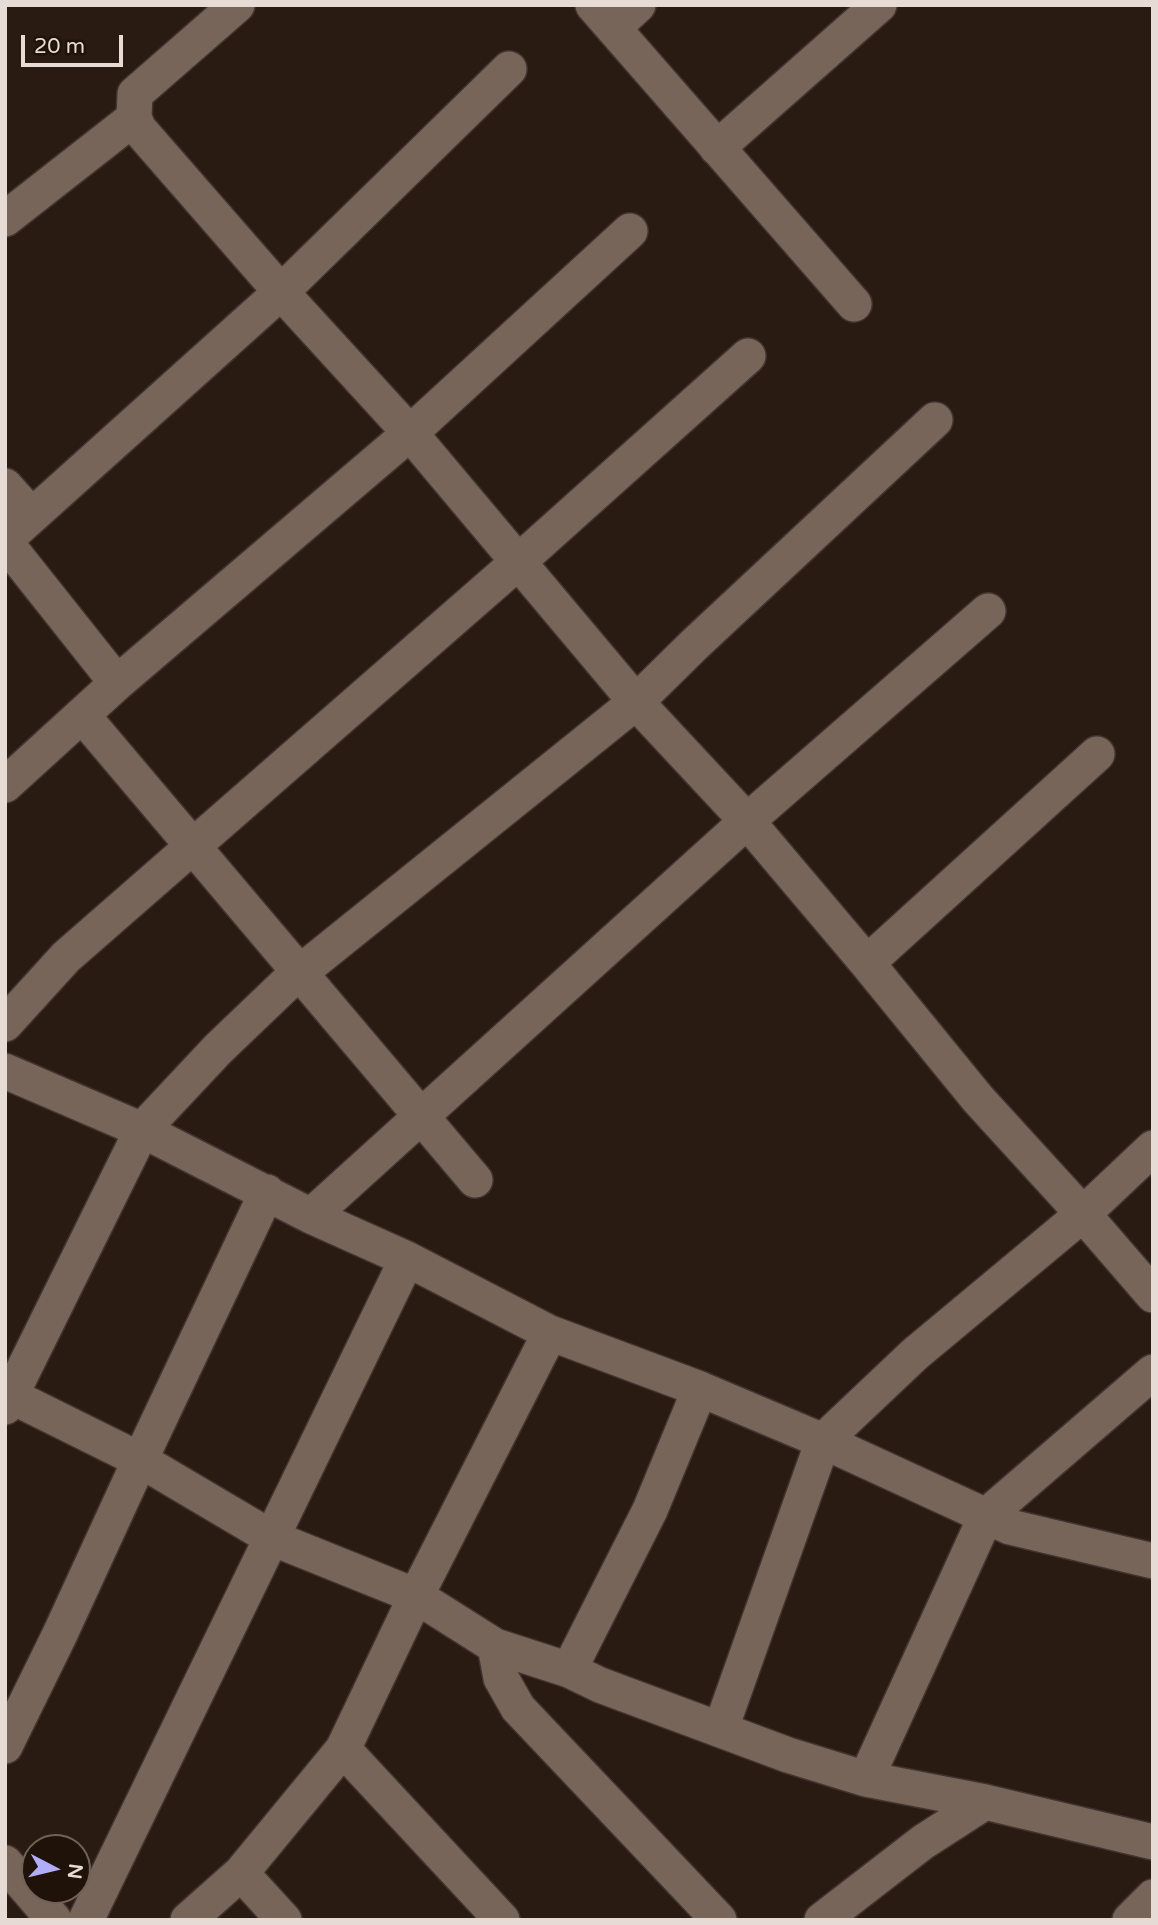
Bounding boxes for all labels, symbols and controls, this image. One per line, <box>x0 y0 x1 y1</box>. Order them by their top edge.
scale bar <box>24 21 126 65</box>
text: 20 m <box>34 34 85 59</box>
north arrow <box>21 1834 91 1904</box>
text: N <box>63 1862 87 1880</box>

